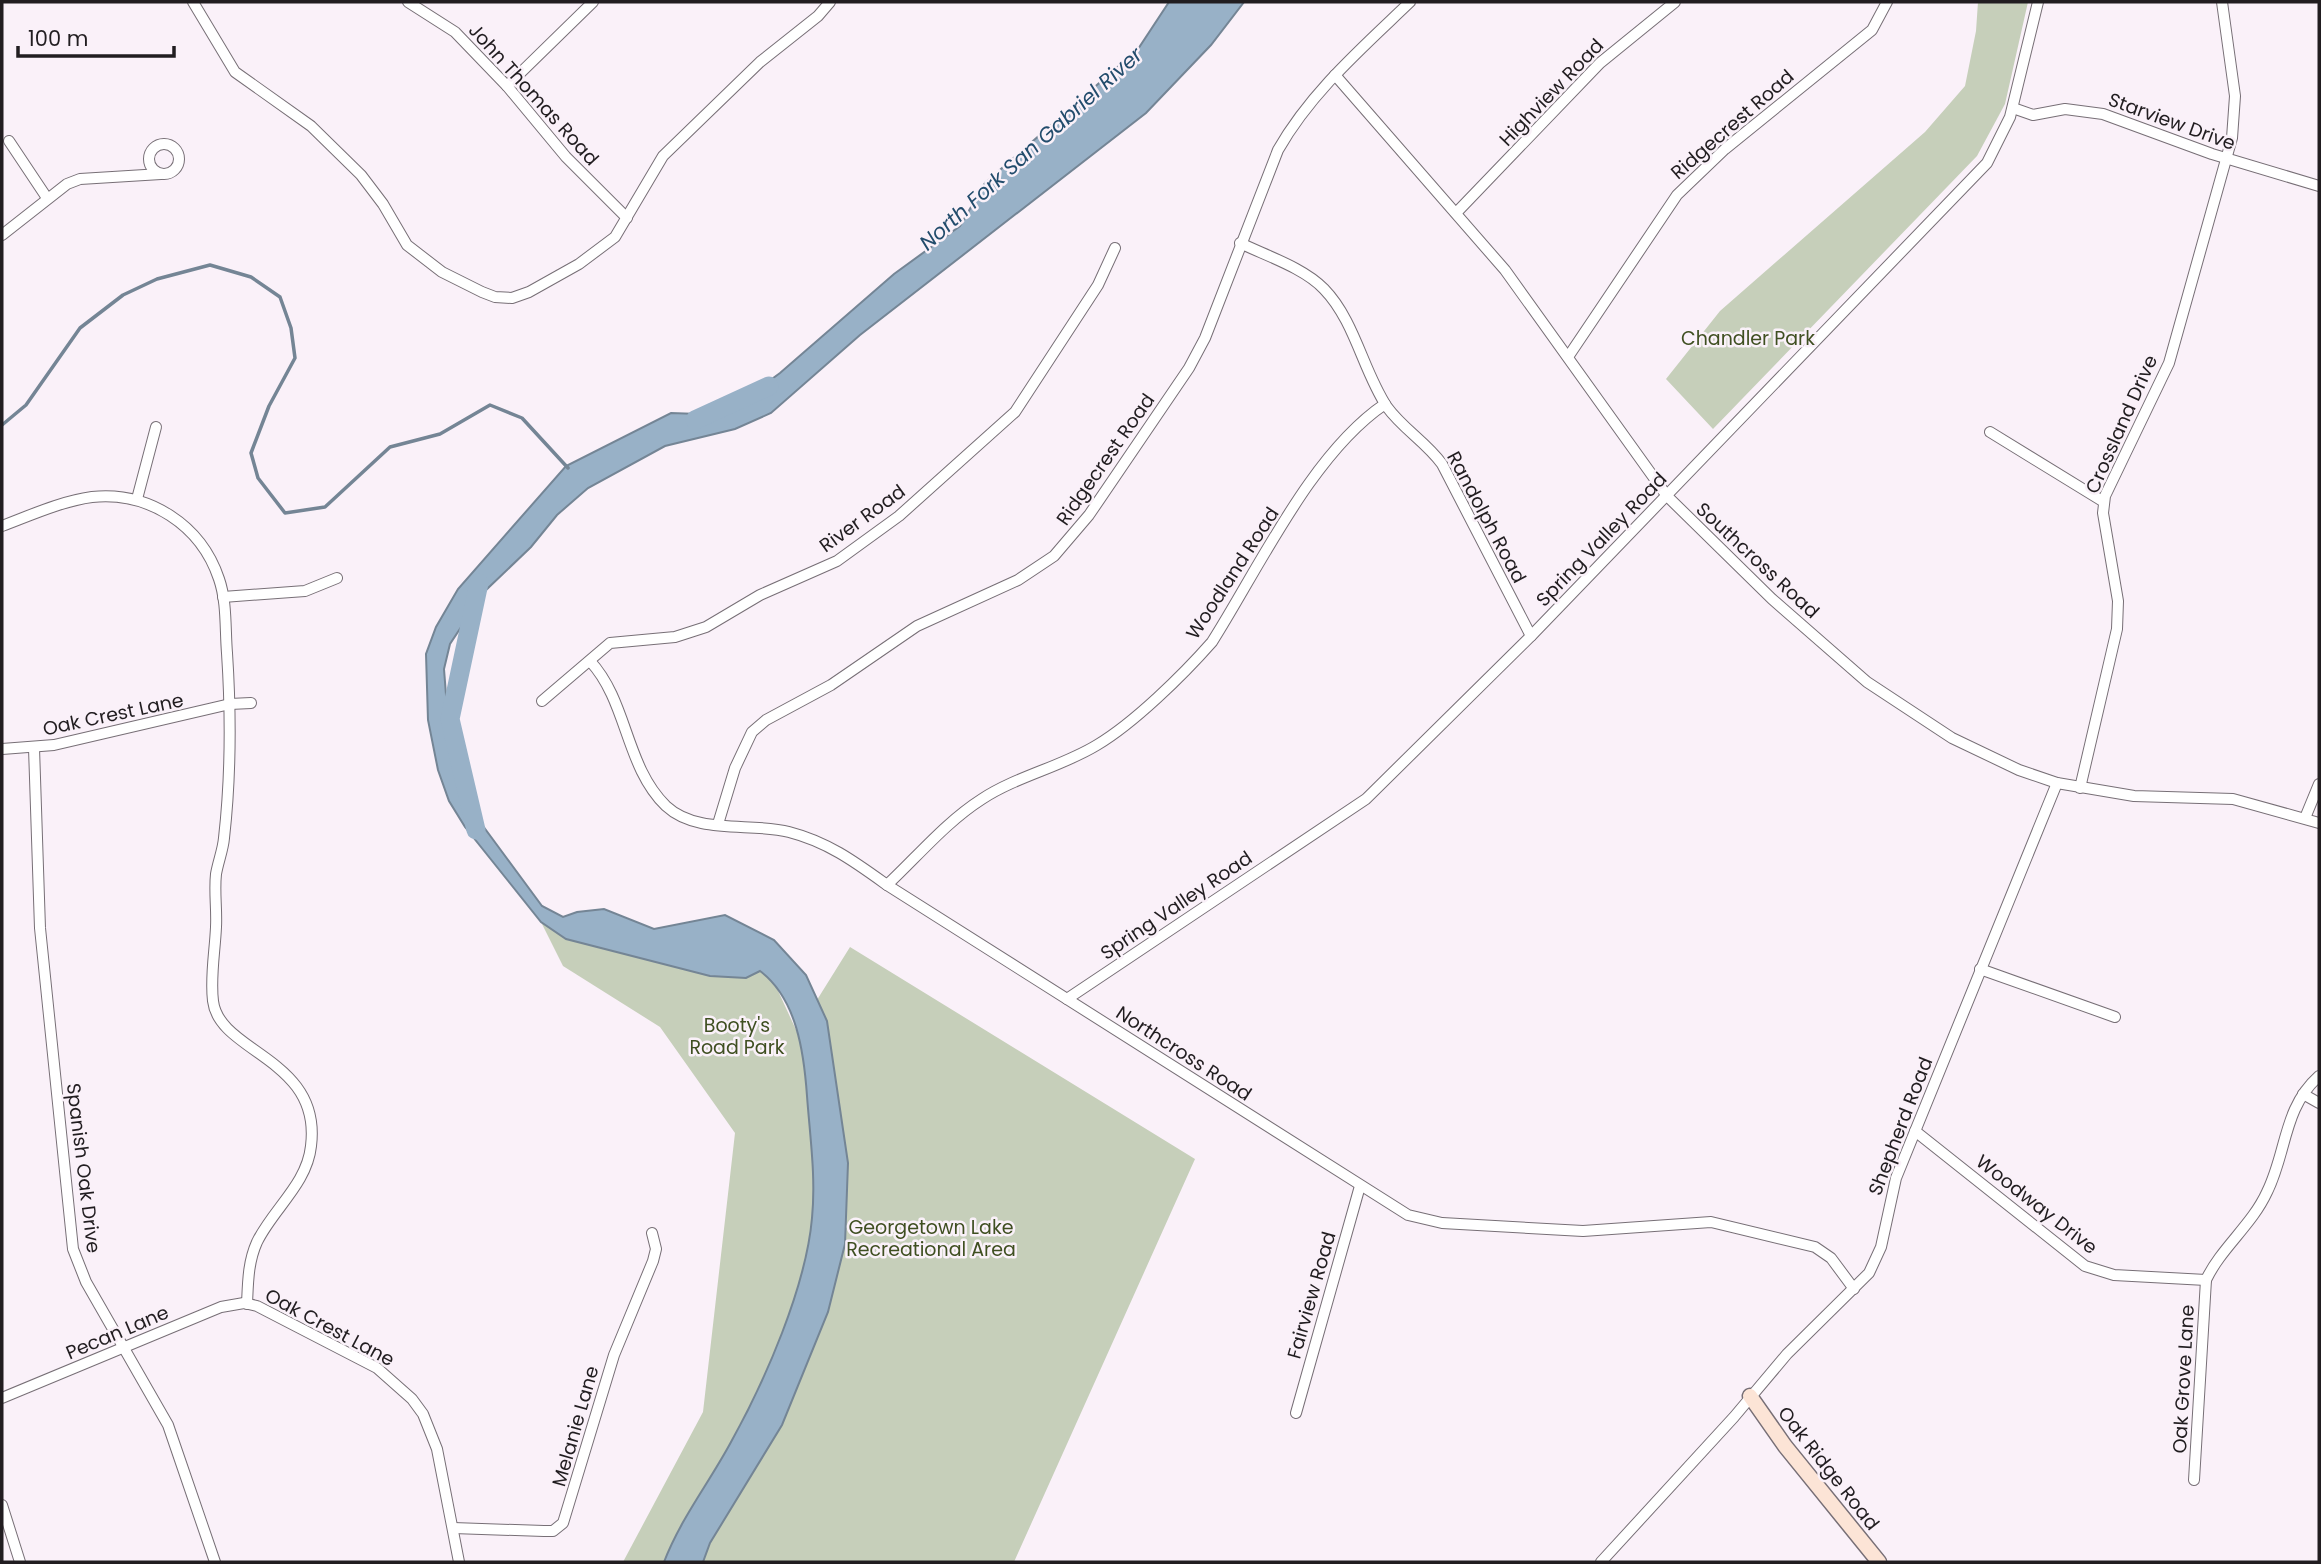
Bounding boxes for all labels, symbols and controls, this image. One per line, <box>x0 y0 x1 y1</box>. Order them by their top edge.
scale bar <box>18 14 173 58</box>
street label: John Thomas Road <box>462 17 605 171</box>
text: 100 m <box>28 24 88 53</box>
street label: Highview Road <box>1493 33 1610 152</box>
water label: North Fork San Gabriel River <box>913 40 1149 257</box>
street label: Ridgecrest Road <box>1665 63 1800 186</box>
street label: Starview Drive <box>2105 86 2239 157</box>
park label: Chandler Park <box>1681 325 1815 352</box>
street label: Crossland Drive <box>2079 351 2164 498</box>
street label: Ridgecrest Road <box>1050 388 1161 531</box>
street label: Randolph Road <box>1440 447 1533 588</box>
street label: Spring Valley Road <box>1530 466 1673 613</box>
street label: River Road <box>814 478 911 559</box>
street label: Southcross Road <box>1690 496 1825 625</box>
street label: Woodland Road <box>1180 502 1285 645</box>
street label: Oak Crest Lane <box>40 686 186 743</box>
street label: Spring Valley Road <box>1095 845 1258 966</box>
street label: Northcross Road <box>1111 999 1257 1107</box>
park label: Booty's Road Park <box>689 1012 785 1061</box>
street label: Shepherd Road <box>1862 1053 1939 1199</box>
street label: Spanish Oak Drive <box>60 1081 107 1255</box>
street label: Woodway Drive <box>1970 1148 2103 1260</box>
park label: Georgetown Lake Recreational Area <box>846 1214 1016 1263</box>
street label: Fairview Road <box>1280 1228 1343 1362</box>
street label: Oak Crest Lane <box>260 1282 399 1373</box>
street label: Pecan Lane <box>62 1299 173 1366</box>
street label: Oak Grove Lane <box>2166 1304 2201 1454</box>
street label: Melanie Lane <box>545 1363 606 1490</box>
street label: Oak Ridge Road <box>1772 1401 1886 1536</box>

